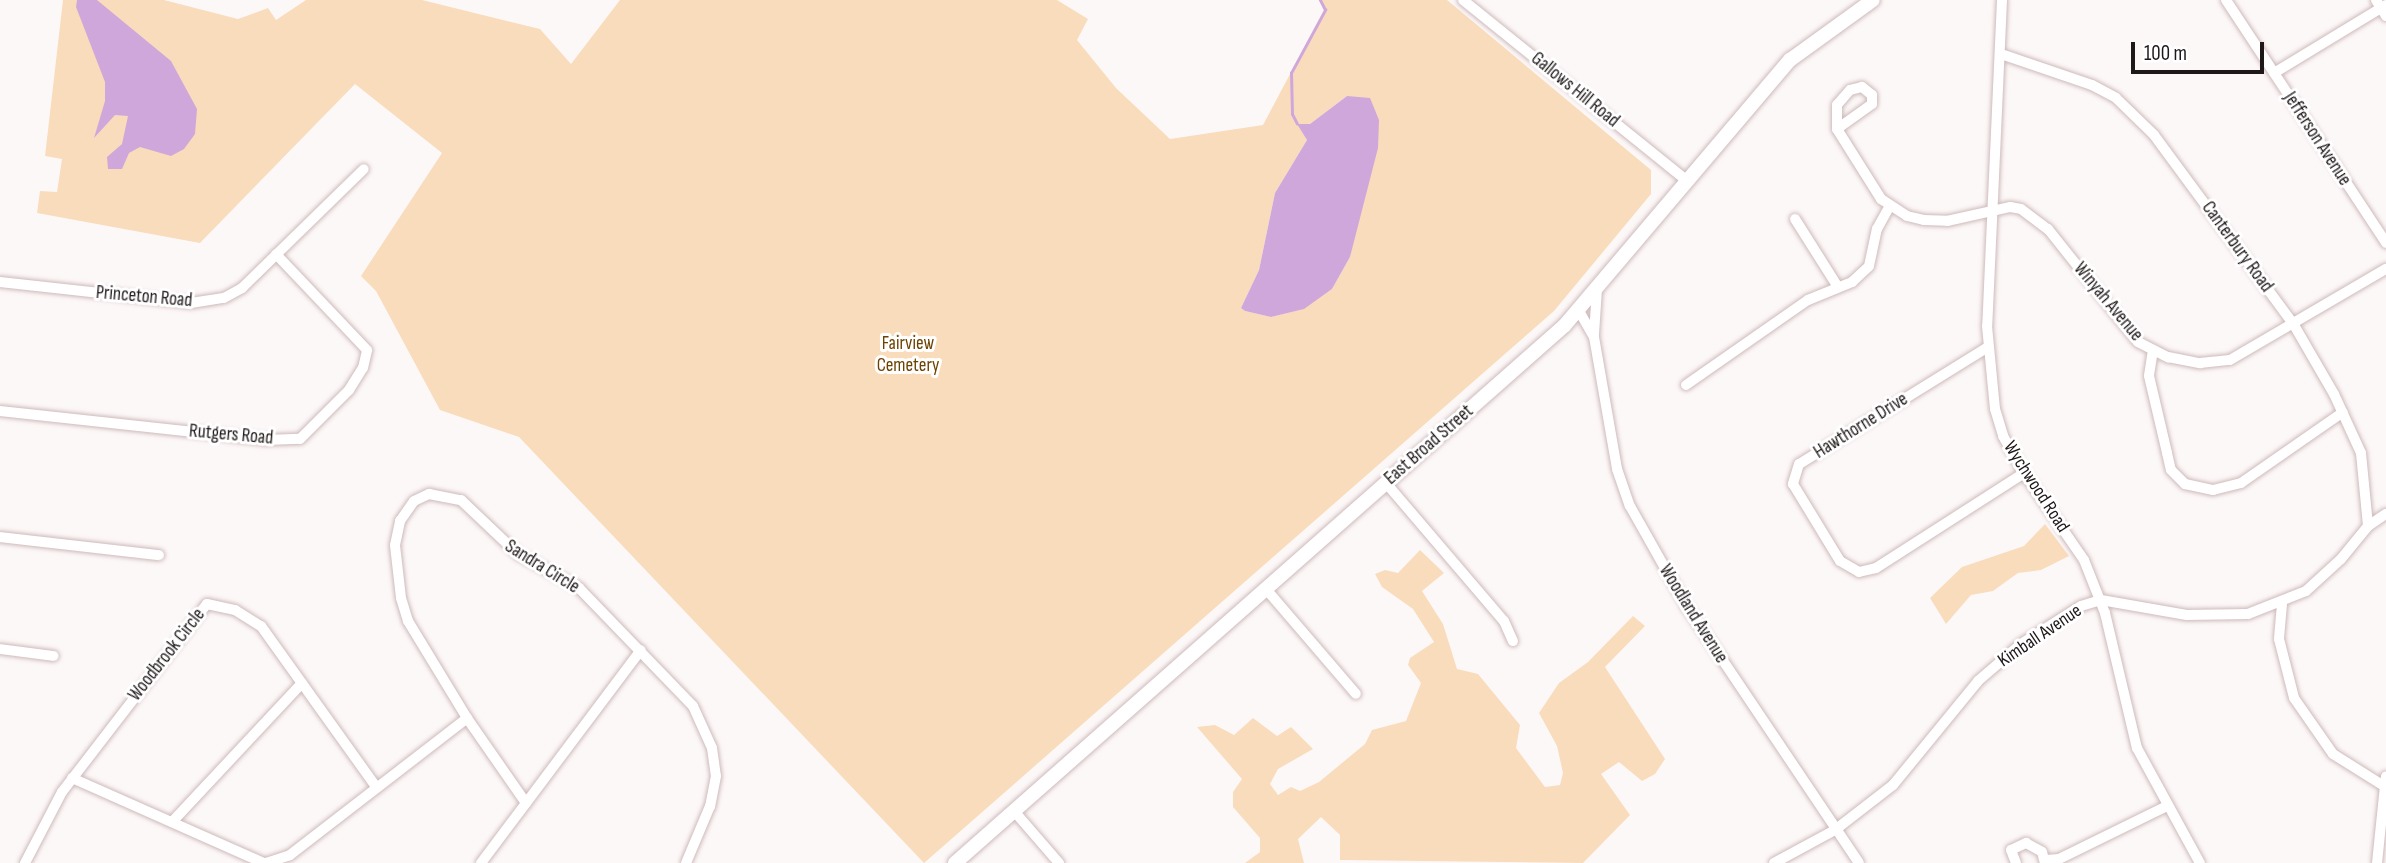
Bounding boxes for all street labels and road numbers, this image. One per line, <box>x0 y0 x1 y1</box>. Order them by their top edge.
street label: Gallows Hill Road <box>1526 47 1624 133</box>
street label: Jefferson Avenue <box>2278 88 2356 190</box>
street label: Canterbury Road <box>2196 197 2278 297</box>
street label: Winyah Avenue <box>2068 258 2148 346</box>
street label: Princeton Road <box>95 281 193 313</box>
street label: Hawthorne Drive <box>1810 388 1912 464</box>
street label: East Broad Street <box>1380 400 1478 490</box>
street label: Rutgers Road <box>188 420 274 450</box>
street label: Wychwood Road <box>1998 437 2074 537</box>
street label: Sandra Circle <box>500 535 584 599</box>
street label: Woodland Avenue <box>1654 560 1732 668</box>
street label: Kimball Avenue <box>1994 600 2086 672</box>
street label: Woodbrook Circle <box>124 604 210 706</box>

